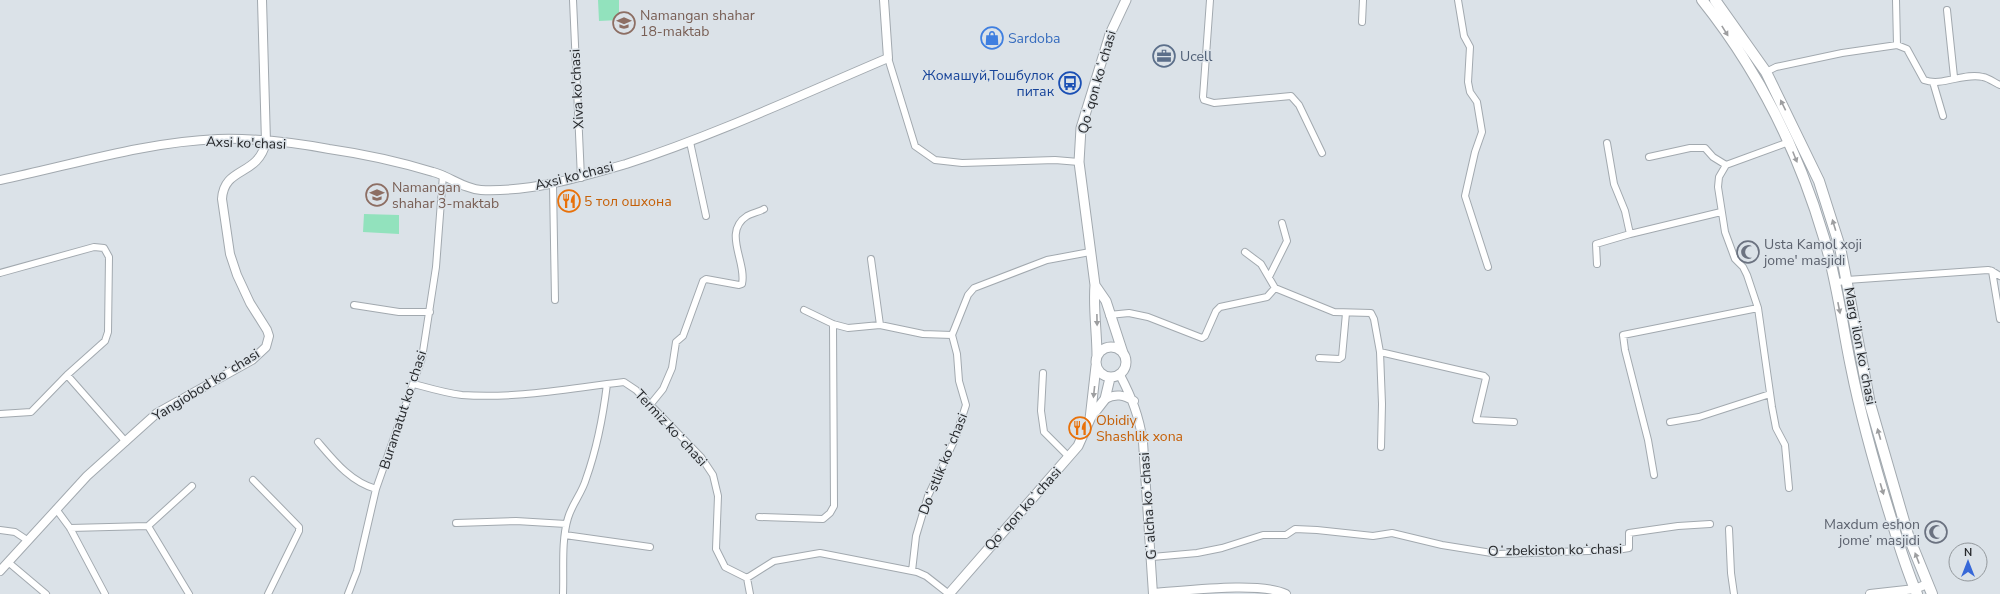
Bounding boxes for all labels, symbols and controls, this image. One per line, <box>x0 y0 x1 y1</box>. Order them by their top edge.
place label: Namangan shahar 18-maktab <box>640 6 755 41</box>
school or university icon: Namangan shahar 18-maktab <box>611 10 637 36</box>
shop icon: Sardoba <box>979 25 1005 51</box>
one-way arrow <box>1721 26 1729 36</box>
street label: Qoʻqon koʻchasi <box>1073 28 1121 136</box>
place label: Sardoba <box>1008 29 1060 48</box>
office icon: Ucell <box>1151 43 1177 69</box>
place label: Ucell <box>1180 47 1213 66</box>
street label: Xiva ko'chasi <box>565 49 589 129</box>
place label: Жомашуй,Тошбулок питак <box>922 66 1055 101</box>
bus stop icon: Жомашуй,Тошбулок питак <box>1057 70 1083 96</box>
one-way arrow <box>1780 100 1786 111</box>
street label: Axsi ko'chasi <box>206 132 286 154</box>
one-way arrow <box>1792 151 1798 162</box>
street label: Axsi ko'chasi <box>533 157 615 195</box>
place label: Namangan shahar 3-maktab <box>392 178 499 213</box>
school or university icon: Namangan shahar 3-maktab <box>364 182 390 208</box>
restaurant icon: 5 тол ошхона <box>556 188 582 214</box>
place label: 5 тол ошхона <box>584 192 672 211</box>
one-way arrow <box>1831 218 1837 230</box>
place label: Usta Kamol xoji jome' masjidi <box>1763 235 1862 270</box>
mosque icon: Usta Kamol xoji jome' masjidi <box>1735 239 1761 265</box>
street label: Margʻilon koʻchasi <box>1839 285 1881 407</box>
one-way arrow <box>1837 302 1843 314</box>
one-way arrow <box>1094 314 1100 327</box>
street label: Yangiobod koʻchasi <box>148 344 263 426</box>
street label: Buramatut koʻchasi <box>375 348 431 472</box>
street label: Termiz koʻchasi <box>630 385 712 471</box>
one-way arrow <box>1091 386 1098 398</box>
street label: Doʻstlik koʻchasi <box>914 410 972 518</box>
place label: Obidiy Shashlik xona <box>1096 411 1183 446</box>
restaurant icon: Obidiy Shashlik xona <box>1067 415 1093 441</box>
one-way arrow <box>1875 428 1881 440</box>
street label: Gʻalcha koʻchasi <box>1135 452 1161 560</box>
street label: Qoʻqon koʻchasi <box>980 463 1066 555</box>
one-way arrow <box>1879 483 1885 495</box>
place label: Maxdum eshon jome’ masjidi <box>1824 515 1920 550</box>
mosque icon: Maxdum eshon jome’ masjidi <box>1923 519 1949 545</box>
street label: Oʻzbekiston koʻchasi <box>1488 539 1622 561</box>
north arrow <box>1948 542 1988 582</box>
text: N <box>1964 545 1972 560</box>
one-way arrow <box>1913 551 1919 563</box>

